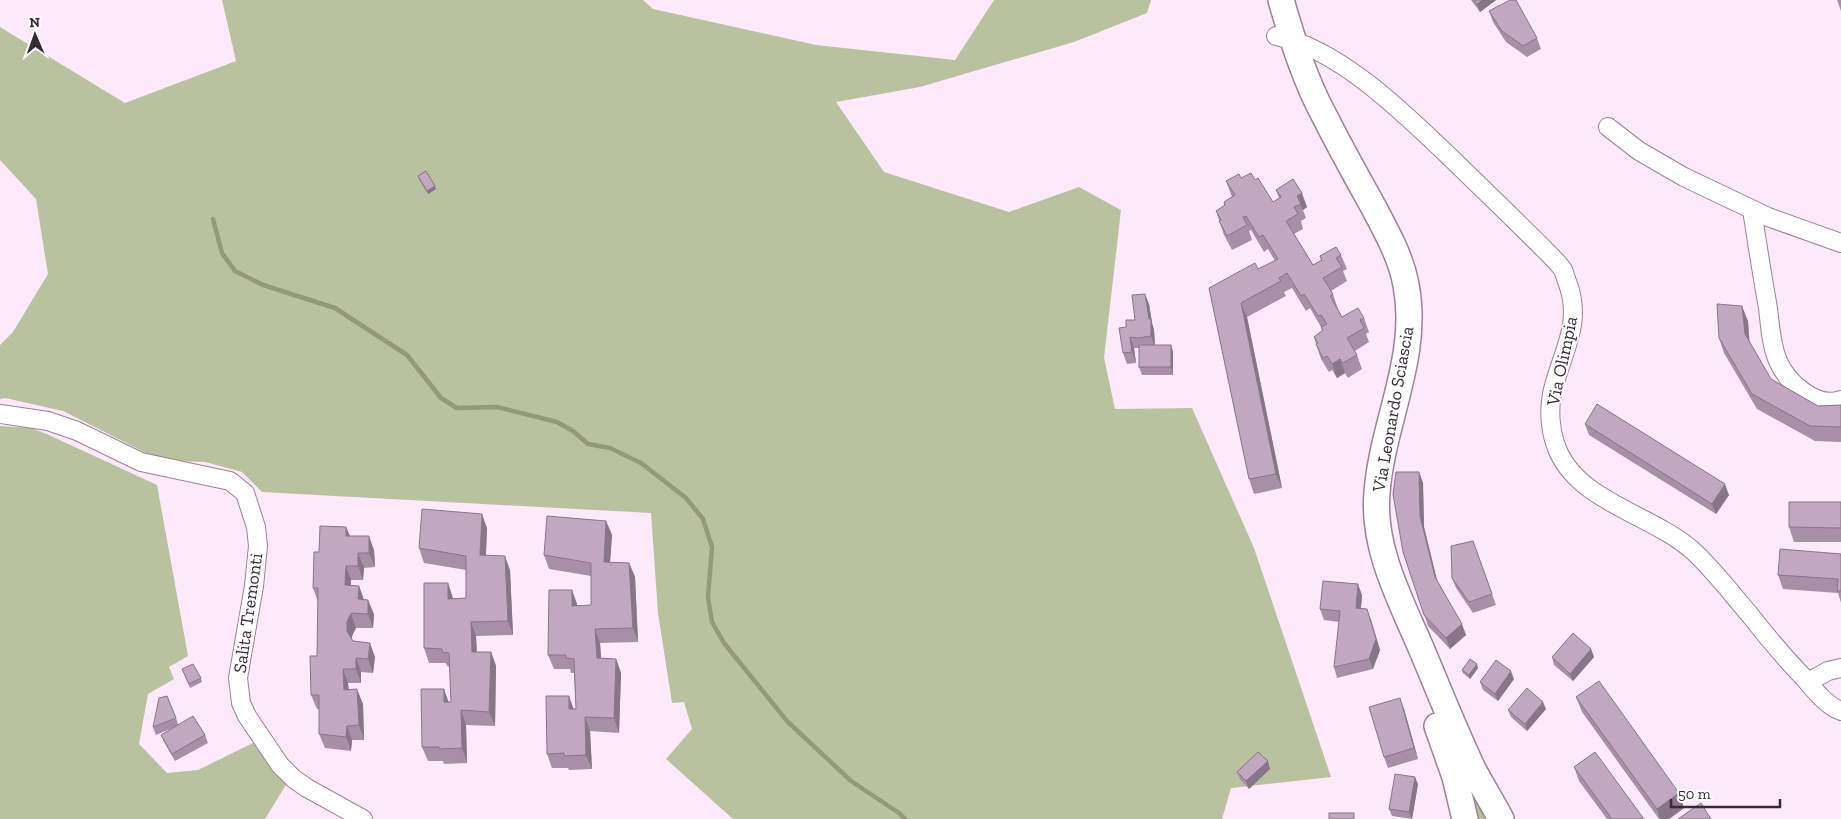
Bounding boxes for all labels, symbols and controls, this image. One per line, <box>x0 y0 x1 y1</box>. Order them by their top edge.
north arrow <box>10 10 60 60</box>
text: N <box>29 14 41 31</box>
street label: Via Olimpia <box>1542 314 1582 409</box>
street label: Via Leonardo Sciascia <box>1367 324 1418 495</box>
street label: Salita Tremonti <box>229 552 267 674</box>
scale bar <box>1671 776 1780 808</box>
text: 50 m <box>1678 785 1711 803</box>

